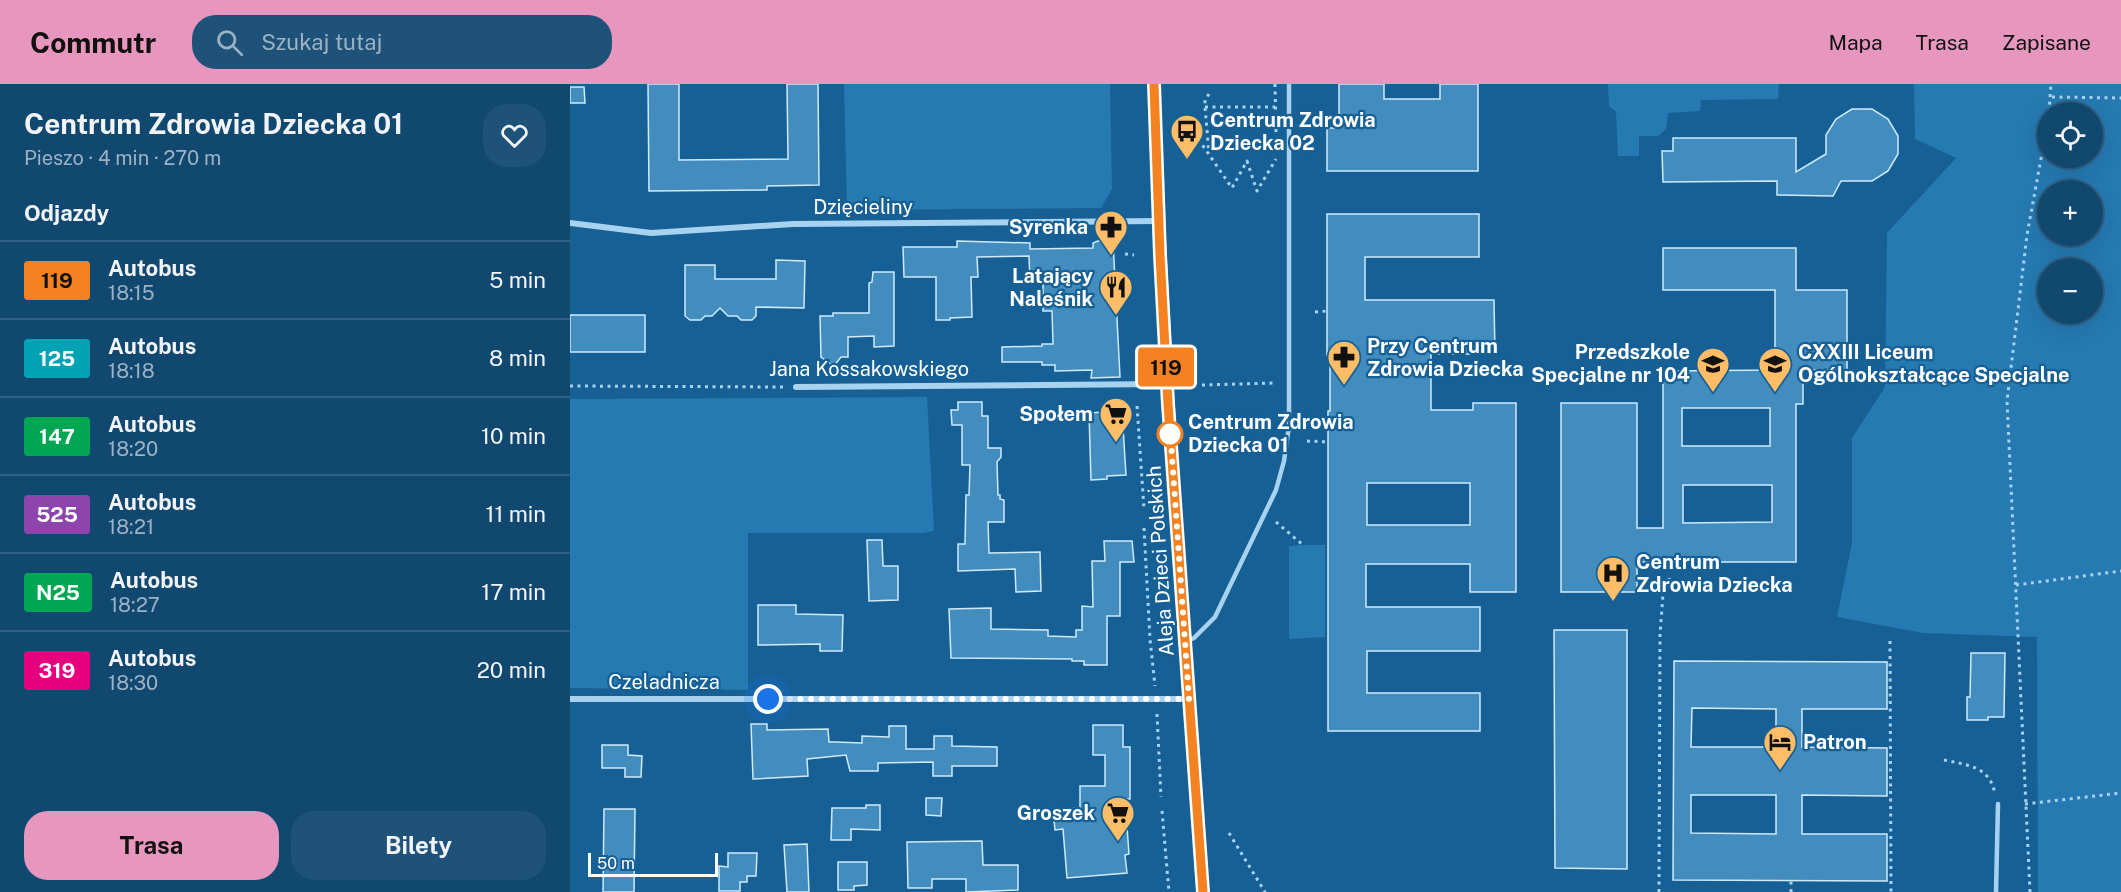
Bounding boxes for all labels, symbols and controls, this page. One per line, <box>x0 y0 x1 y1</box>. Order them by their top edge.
search box <box>192 15 612 69</box>
text: Commutr <box>30 26 156 59</box>
icon: search <box>213 26 246 59</box>
text: Szukaj tutaj <box>261 29 382 55</box>
text: Mapa <box>1828 30 1883 55</box>
text: Trasa <box>1916 30 1969 55</box>
text: Zapisane <box>2002 30 2091 55</box>
map controls <box>2037 102 2103 324</box>
button: locate <box>2037 102 2103 168</box>
button: heart <box>483 104 546 167</box>
text: Centrum Zdrowia Dziecka 01 <box>24 107 403 140</box>
place label: Centrum Zdrowia Dziecka 02 <box>1210 108 1376 155</box>
bus stop icon: Centrum Zdrowia Dziecka 02 <box>1169 113 1205 160</box>
text: Pieszo · 4 min · 270 m <box>24 146 221 170</box>
button: + <box>2037 180 2103 246</box>
street label: Dzięcieliny <box>813 195 913 219</box>
text: Odjazdy <box>24 200 109 226</box>
pharmacy icon: Syrenka <box>1093 209 1129 256</box>
place label: Syrenka <box>1009 215 1088 239</box>
text: Autobus <box>108 255 196 281</box>
button: − <box>2037 258 2103 324</box>
place label: Latający Naleśnik <box>1009 264 1093 311</box>
text: 5 min <box>489 267 546 293</box>
text: 119 <box>41 268 73 293</box>
restaurant icon: Latający Naleśnik <box>1098 269 1134 316</box>
text: 18:15 <box>108 281 155 305</box>
text: Autobus <box>108 333 196 359</box>
place label: Przy Centrum Zdrowia Dziecka <box>1367 334 1524 381</box>
pharmacy icon: Przy Centrum Zdrowia Dziecka <box>1326 339 1362 386</box>
place label: Przedszkole Specjalne nr 104 <box>1531 340 1690 387</box>
place label: CXXIII Liceum Ogólnokształcące Specjalne <box>1798 340 2070 387</box>
text: 8 min <box>489 345 546 371</box>
text: 125 <box>39 346 75 371</box>
school or university icon: Przedszkole Specjalne nr 104 <box>1695 346 1731 393</box>
school or university icon: CXXIII Liceum Ogólnokształcące Specjalne <box>1757 346 1793 393</box>
line badge: 119 <box>1132 348 1200 386</box>
text: 119 <box>1150 355 1182 380</box>
street label: Jana Kossakowskiego <box>769 357 969 381</box>
text: 18:18 <box>108 359 155 383</box>
supermarket icon: Społem <box>1098 396 1134 443</box>
place label: Społem <box>1019 402 1093 426</box>
place label: Centrum Zdrowia Dziecka 01 <box>1188 410 1354 457</box>
text: Autobus <box>108 411 196 437</box>
marker: Centrum Zdrowia Dziecka 01 <box>1157 421 1183 447</box>
text: 10 min <box>481 423 546 449</box>
text: 147 <box>39 424 75 449</box>
text: 18:20 <box>108 437 158 461</box>
street label: Aleja Dzieci Polskich <box>1141 465 1179 657</box>
text: Autobus <box>108 489 196 515</box>
text: 11 min <box>485 501 546 527</box>
text: 525 <box>36 502 78 527</box>
text: 18:21 <box>108 515 154 539</box>
place label: Centrum Zdrowia Dziecka <box>1636 550 1793 597</box>
hospital icon: Centrum Zdrowia Dziecka <box>1595 555 1631 602</box>
text: Autobus <box>110 567 198 593</box>
text: 17 min <box>481 579 546 605</box>
text: N25 <box>36 580 80 605</box>
text: 18:27 <box>110 593 160 617</box>
text: Autobus <box>108 645 196 671</box>
text: 20 min <box>477 657 546 683</box>
text: 319 <box>39 658 75 683</box>
street label: Czeladnicza <box>608 670 720 694</box>
text: 18:30 <box>108 671 158 695</box>
your location <box>753 684 783 714</box>
hotel icon: Patron <box>1762 724 1798 771</box>
place label: Patron <box>1803 730 1867 754</box>
supermarket icon: Groszek <box>1100 795 1136 842</box>
place label: Groszek <box>1017 801 1095 825</box>
button: Trasa <box>24 811 279 880</box>
button: Bilety <box>291 811 546 880</box>
scale bar <box>588 850 718 878</box>
text: 50 m <box>597 854 635 873</box>

